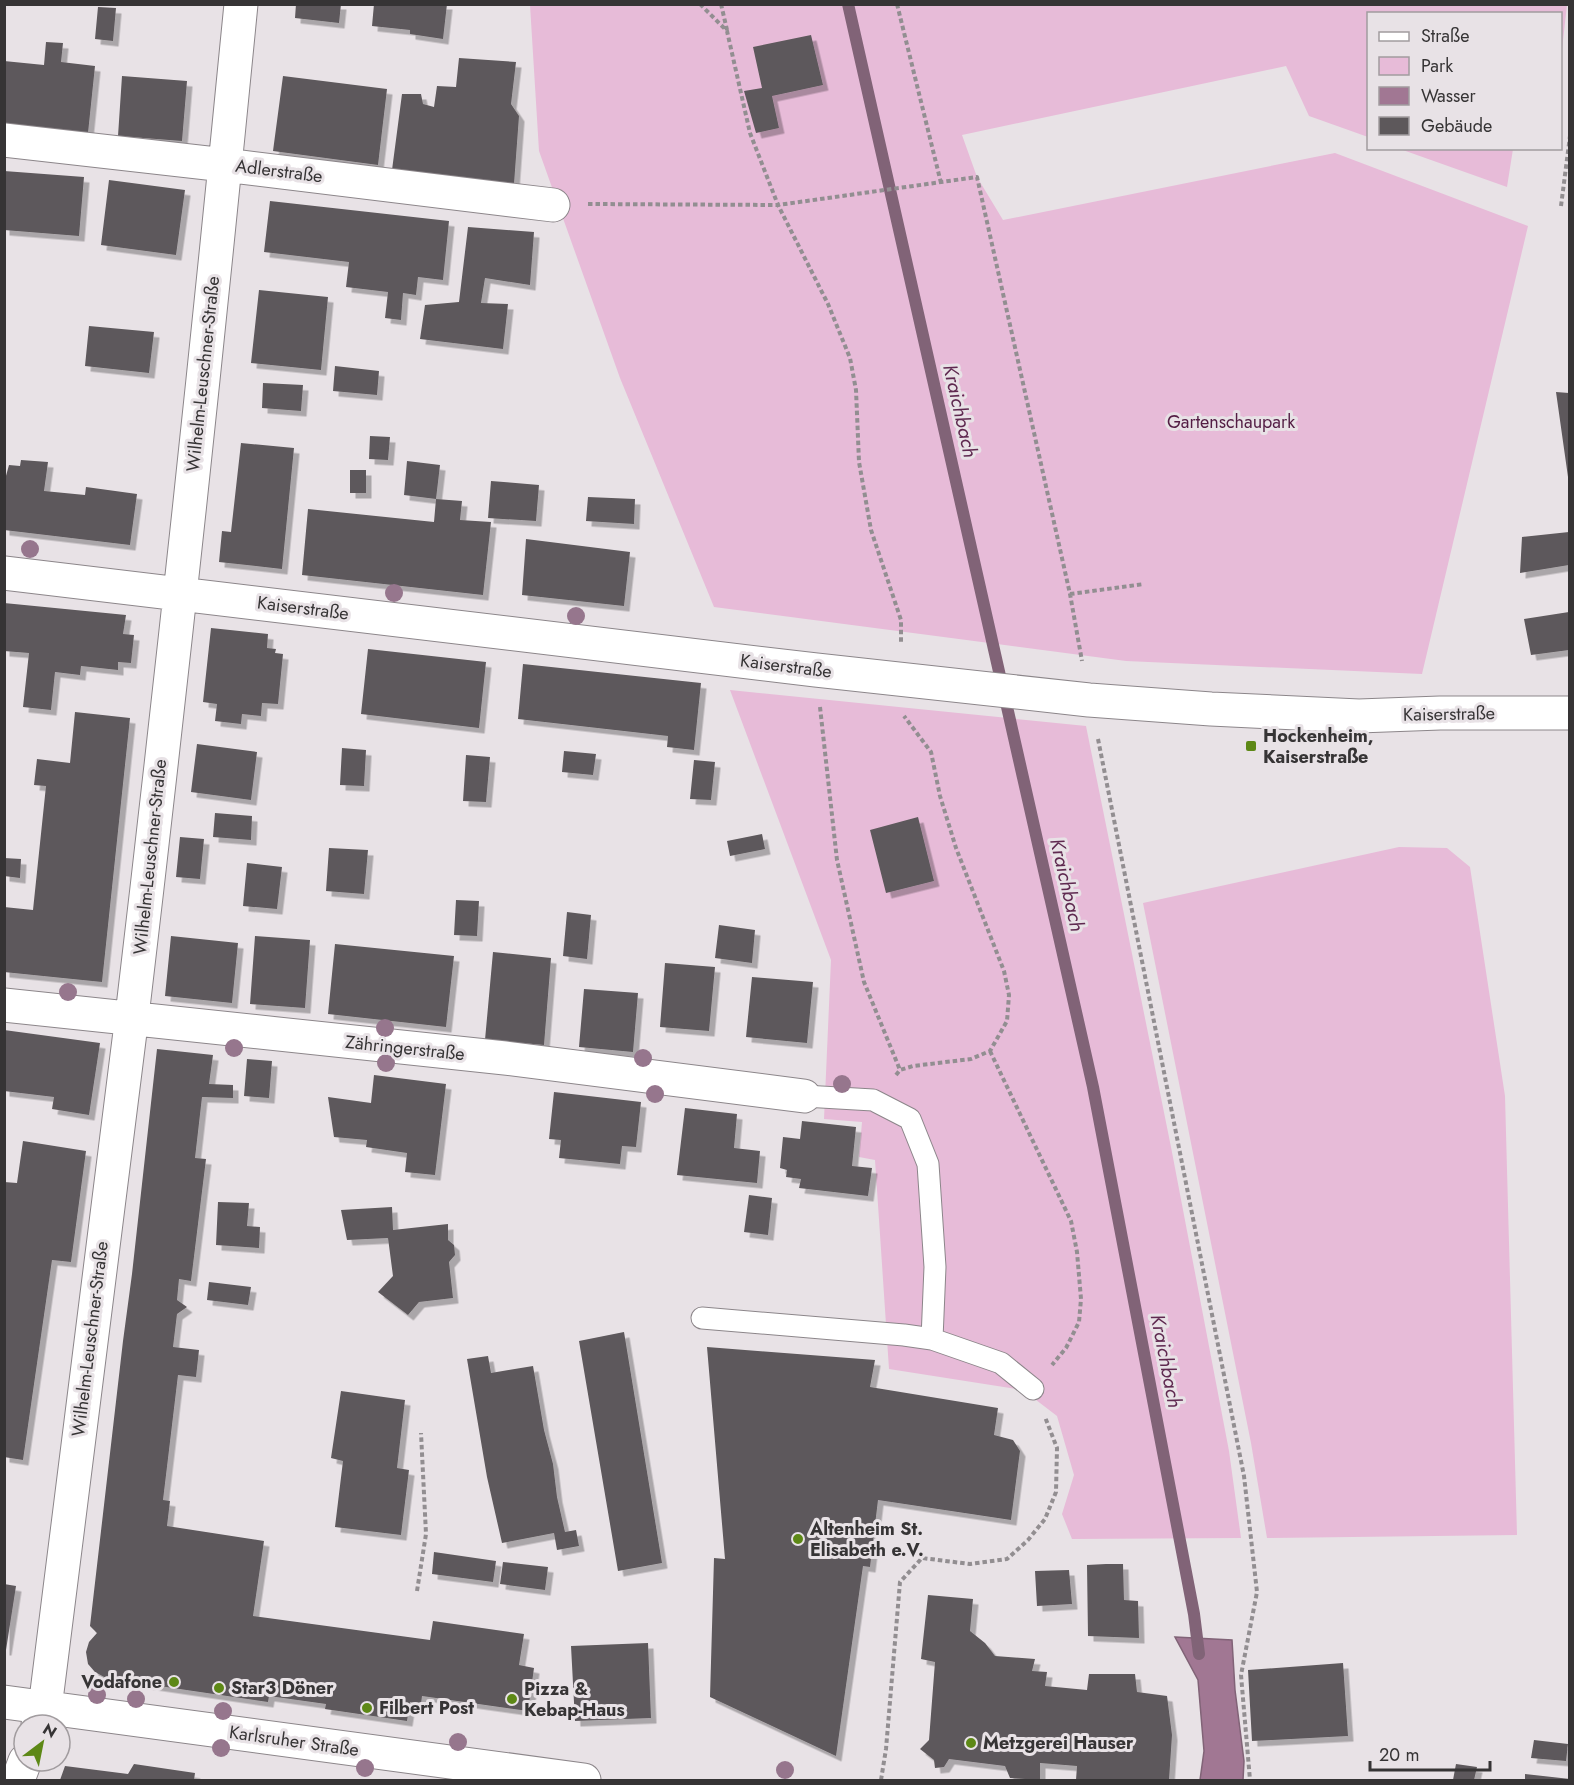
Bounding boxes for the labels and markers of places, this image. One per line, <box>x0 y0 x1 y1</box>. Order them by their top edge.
place label: Hockenheim, Kaiserstraße <box>1263 723 1374 770</box>
marker: Hockenheim, Kaiserstraße <box>1244 739 1258 753</box>
place label: Altenheim St. Elisabeth e.V. <box>809 1516 924 1563</box>
marker: Altenheim St. Elisabeth e.V. <box>791 1532 805 1546</box>
place label: Vodafone <box>80 1669 162 1695</box>
marker: Vodafone <box>167 1675 181 1689</box>
place label: Star3 Döner <box>231 1675 334 1701</box>
place label: Pizza & Kebap-Haus <box>524 1676 625 1723</box>
marker: Star3 Döner <box>212 1681 226 1695</box>
marker: Pizza & Kebap-Haus <box>505 1692 519 1706</box>
place label: Filbert Post <box>379 1695 474 1721</box>
marker: Filbert Post <box>360 1701 374 1715</box>
place label: Metzgerei Hauser <box>983 1730 1134 1756</box>
marker: Metzgerei Hauser <box>964 1736 978 1750</box>

